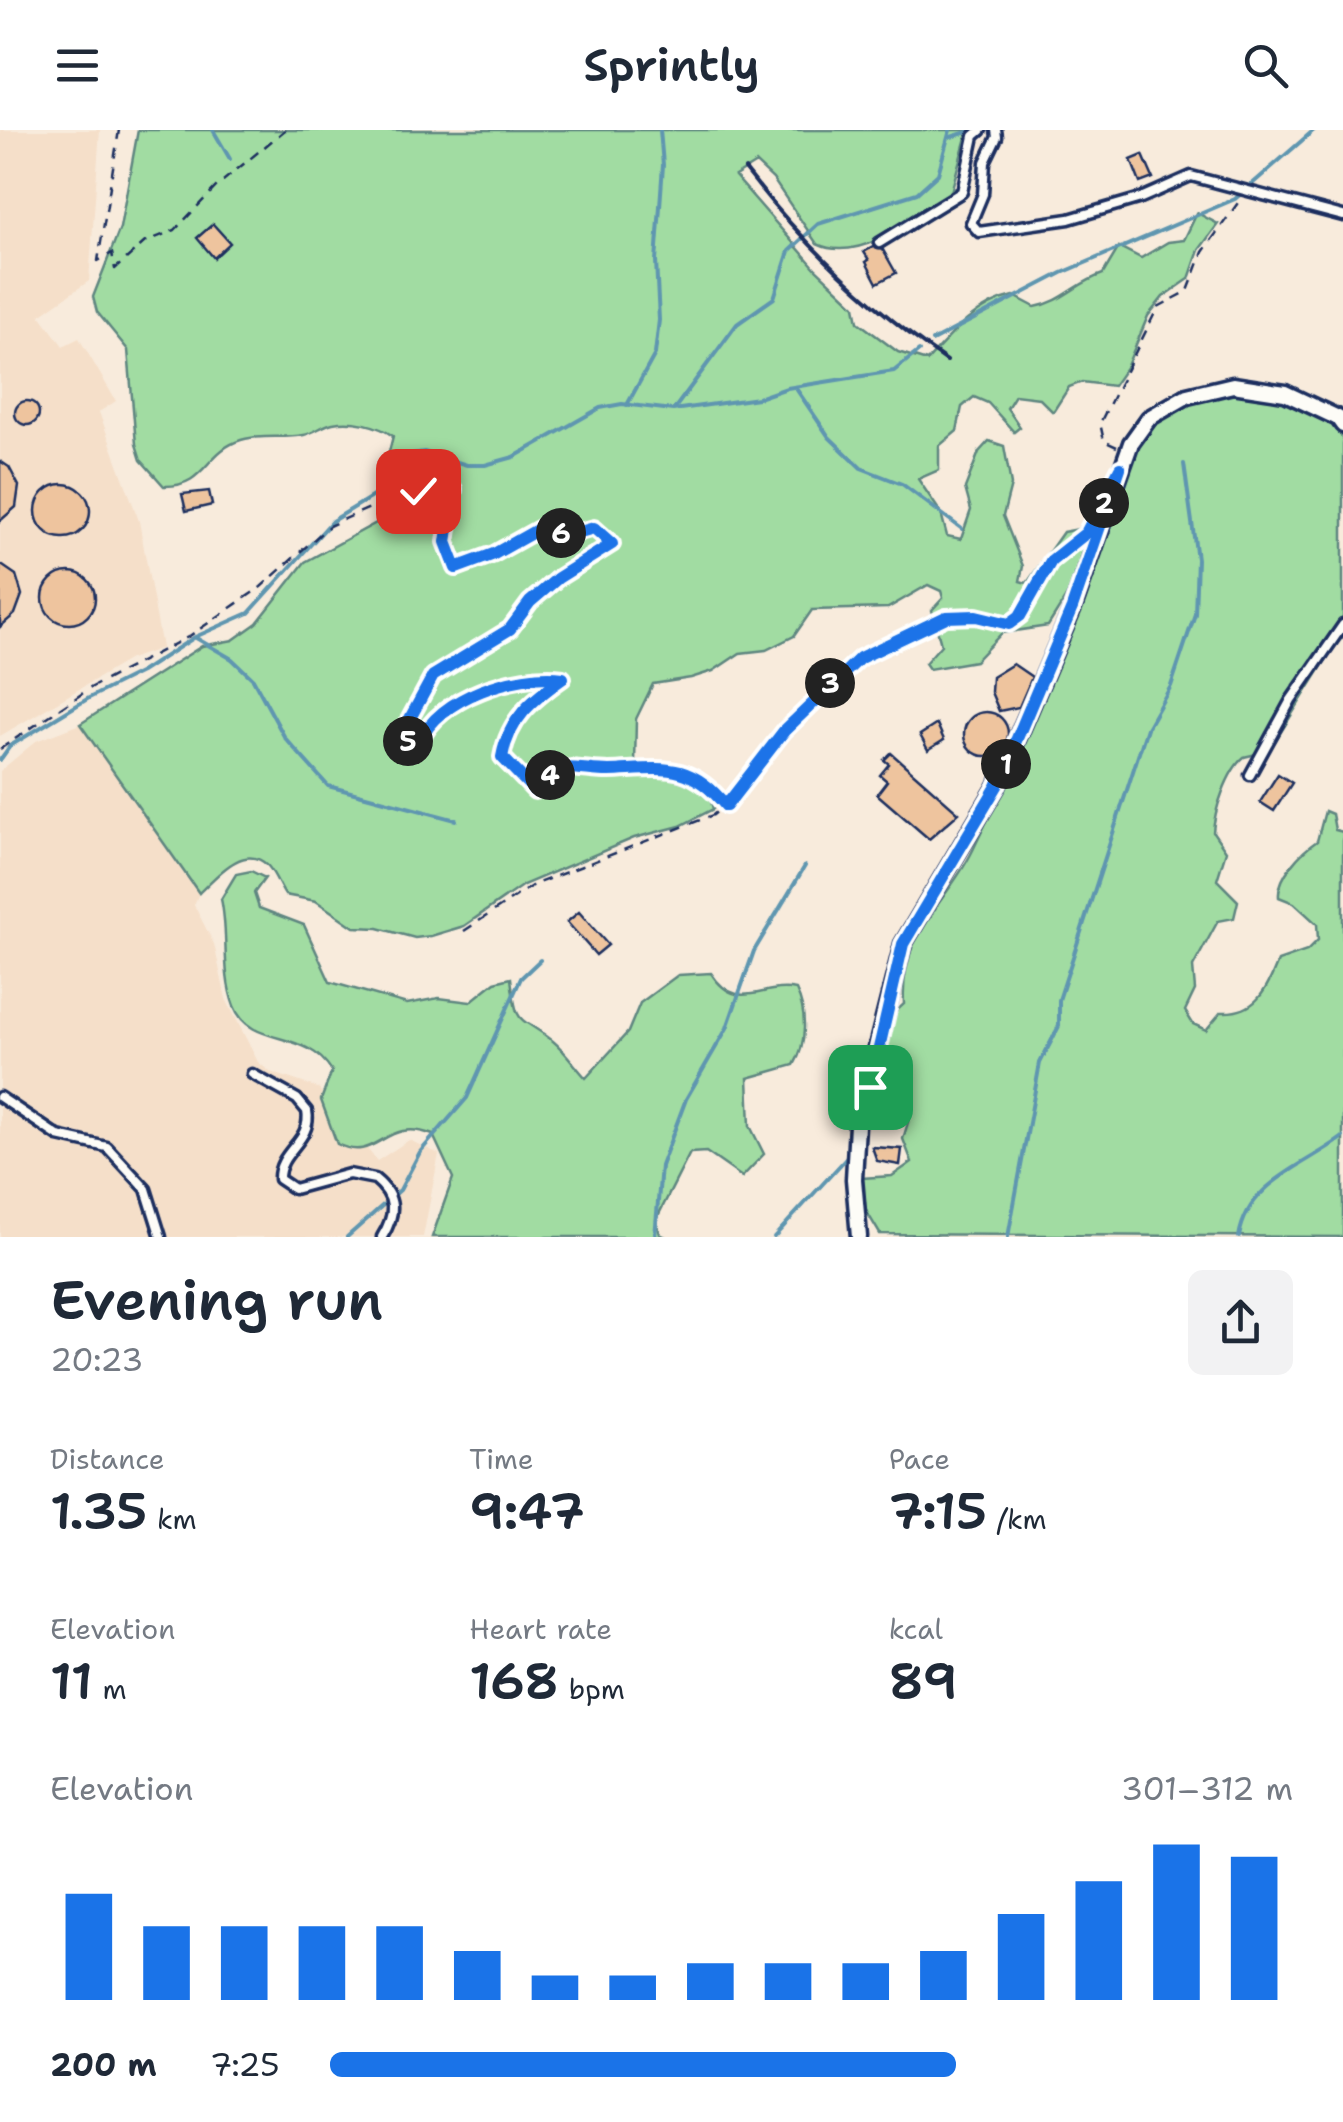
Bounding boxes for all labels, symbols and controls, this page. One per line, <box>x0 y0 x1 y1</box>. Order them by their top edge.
text: Sprintly <box>583 35 760 95</box>
icon: menu <box>50 38 105 93</box>
icon: search <box>1238 38 1293 93</box>
pin <box>376 449 461 534</box>
icon: check <box>391 464 446 519</box>
pin: 2 <box>1079 478 1129 528</box>
text: 2 <box>1094 484 1114 522</box>
pin: 6 <box>536 508 586 558</box>
text: 6 <box>551 514 571 552</box>
pin: 3 <box>805 658 855 708</box>
text: 3 <box>820 664 840 702</box>
pin: 5 <box>383 716 433 766</box>
text: 5 <box>399 722 417 760</box>
pin: 1 <box>981 739 1031 789</box>
text: 1 <box>1000 745 1012 783</box>
pin: 4 <box>525 750 575 800</box>
text: 4 <box>540 756 560 794</box>
pin <box>828 1045 913 1130</box>
icon: arrive <box>843 1060 898 1115</box>
text: Evening run <box>50 1263 383 1337</box>
button: share <box>1188 1270 1293 1375</box>
text: 20:23 <box>50 1338 143 1381</box>
text: Distance <box>50 1440 165 1478</box>
text: Time <box>469 1440 534 1478</box>
text: Pace <box>889 1440 950 1478</box>
text: 1.35 <box>50 1478 147 1545</box>
text: 9:47 <box>469 1478 585 1545</box>
text: 7:15 <box>889 1478 987 1545</box>
text: km <box>147 1500 197 1538</box>
text: /km <box>987 1500 1047 1538</box>
text: Elevation <box>50 1610 175 1648</box>
text: Heart rate <box>469 1610 612 1648</box>
text: kcal <box>889 1610 943 1648</box>
text: 11 <box>50 1648 93 1715</box>
text: 168 <box>469 1648 559 1715</box>
text: 89 <box>889 1648 957 1715</box>
text: m <box>93 1670 127 1708</box>
text: bpm <box>559 1670 625 1708</box>
text: Elevation <box>50 1767 193 1810</box>
text: 301–312 m <box>1121 1767 1293 1810</box>
text: 200 m <box>50 2043 157 2086</box>
text: 7:25 <box>210 2043 280 2086</box>

